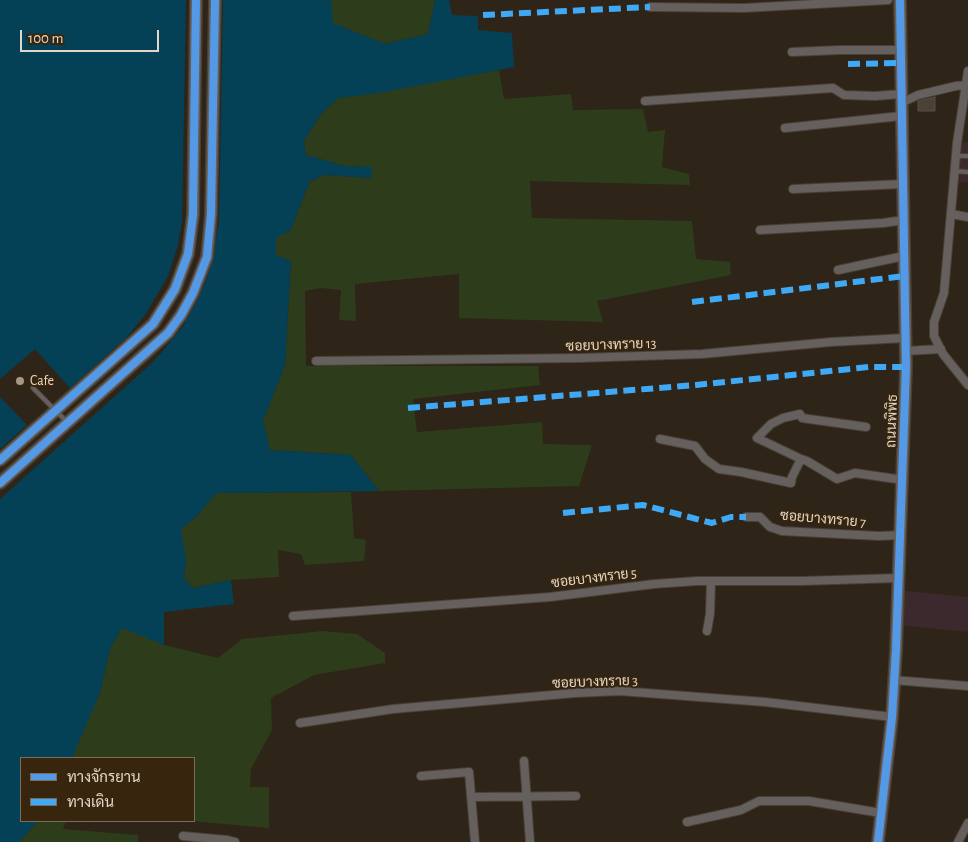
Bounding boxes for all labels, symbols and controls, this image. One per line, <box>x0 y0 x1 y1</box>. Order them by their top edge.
scale bar <box>22 20 161 52</box>
text: 100 m <box>28 31 63 46</box>
street label: ซอยบางทราย 13 <box>565 335 657 355</box>
place label: Cafe <box>30 373 54 389</box>
marker: Cafe <box>14 375 26 387</box>
street label: ถนนพิพิธ <box>883 394 901 448</box>
street label: ซอยบางทราย 7 <box>779 507 867 531</box>
street label: ซอยบางทราย 5 <box>550 564 638 592</box>
street label: ซอยบางทราย 3 <box>552 672 638 692</box>
legend <box>20 757 195 822</box>
text: ทางจักรยาน <box>67 770 141 785</box>
text: ทางเดิน <box>67 795 114 810</box>

